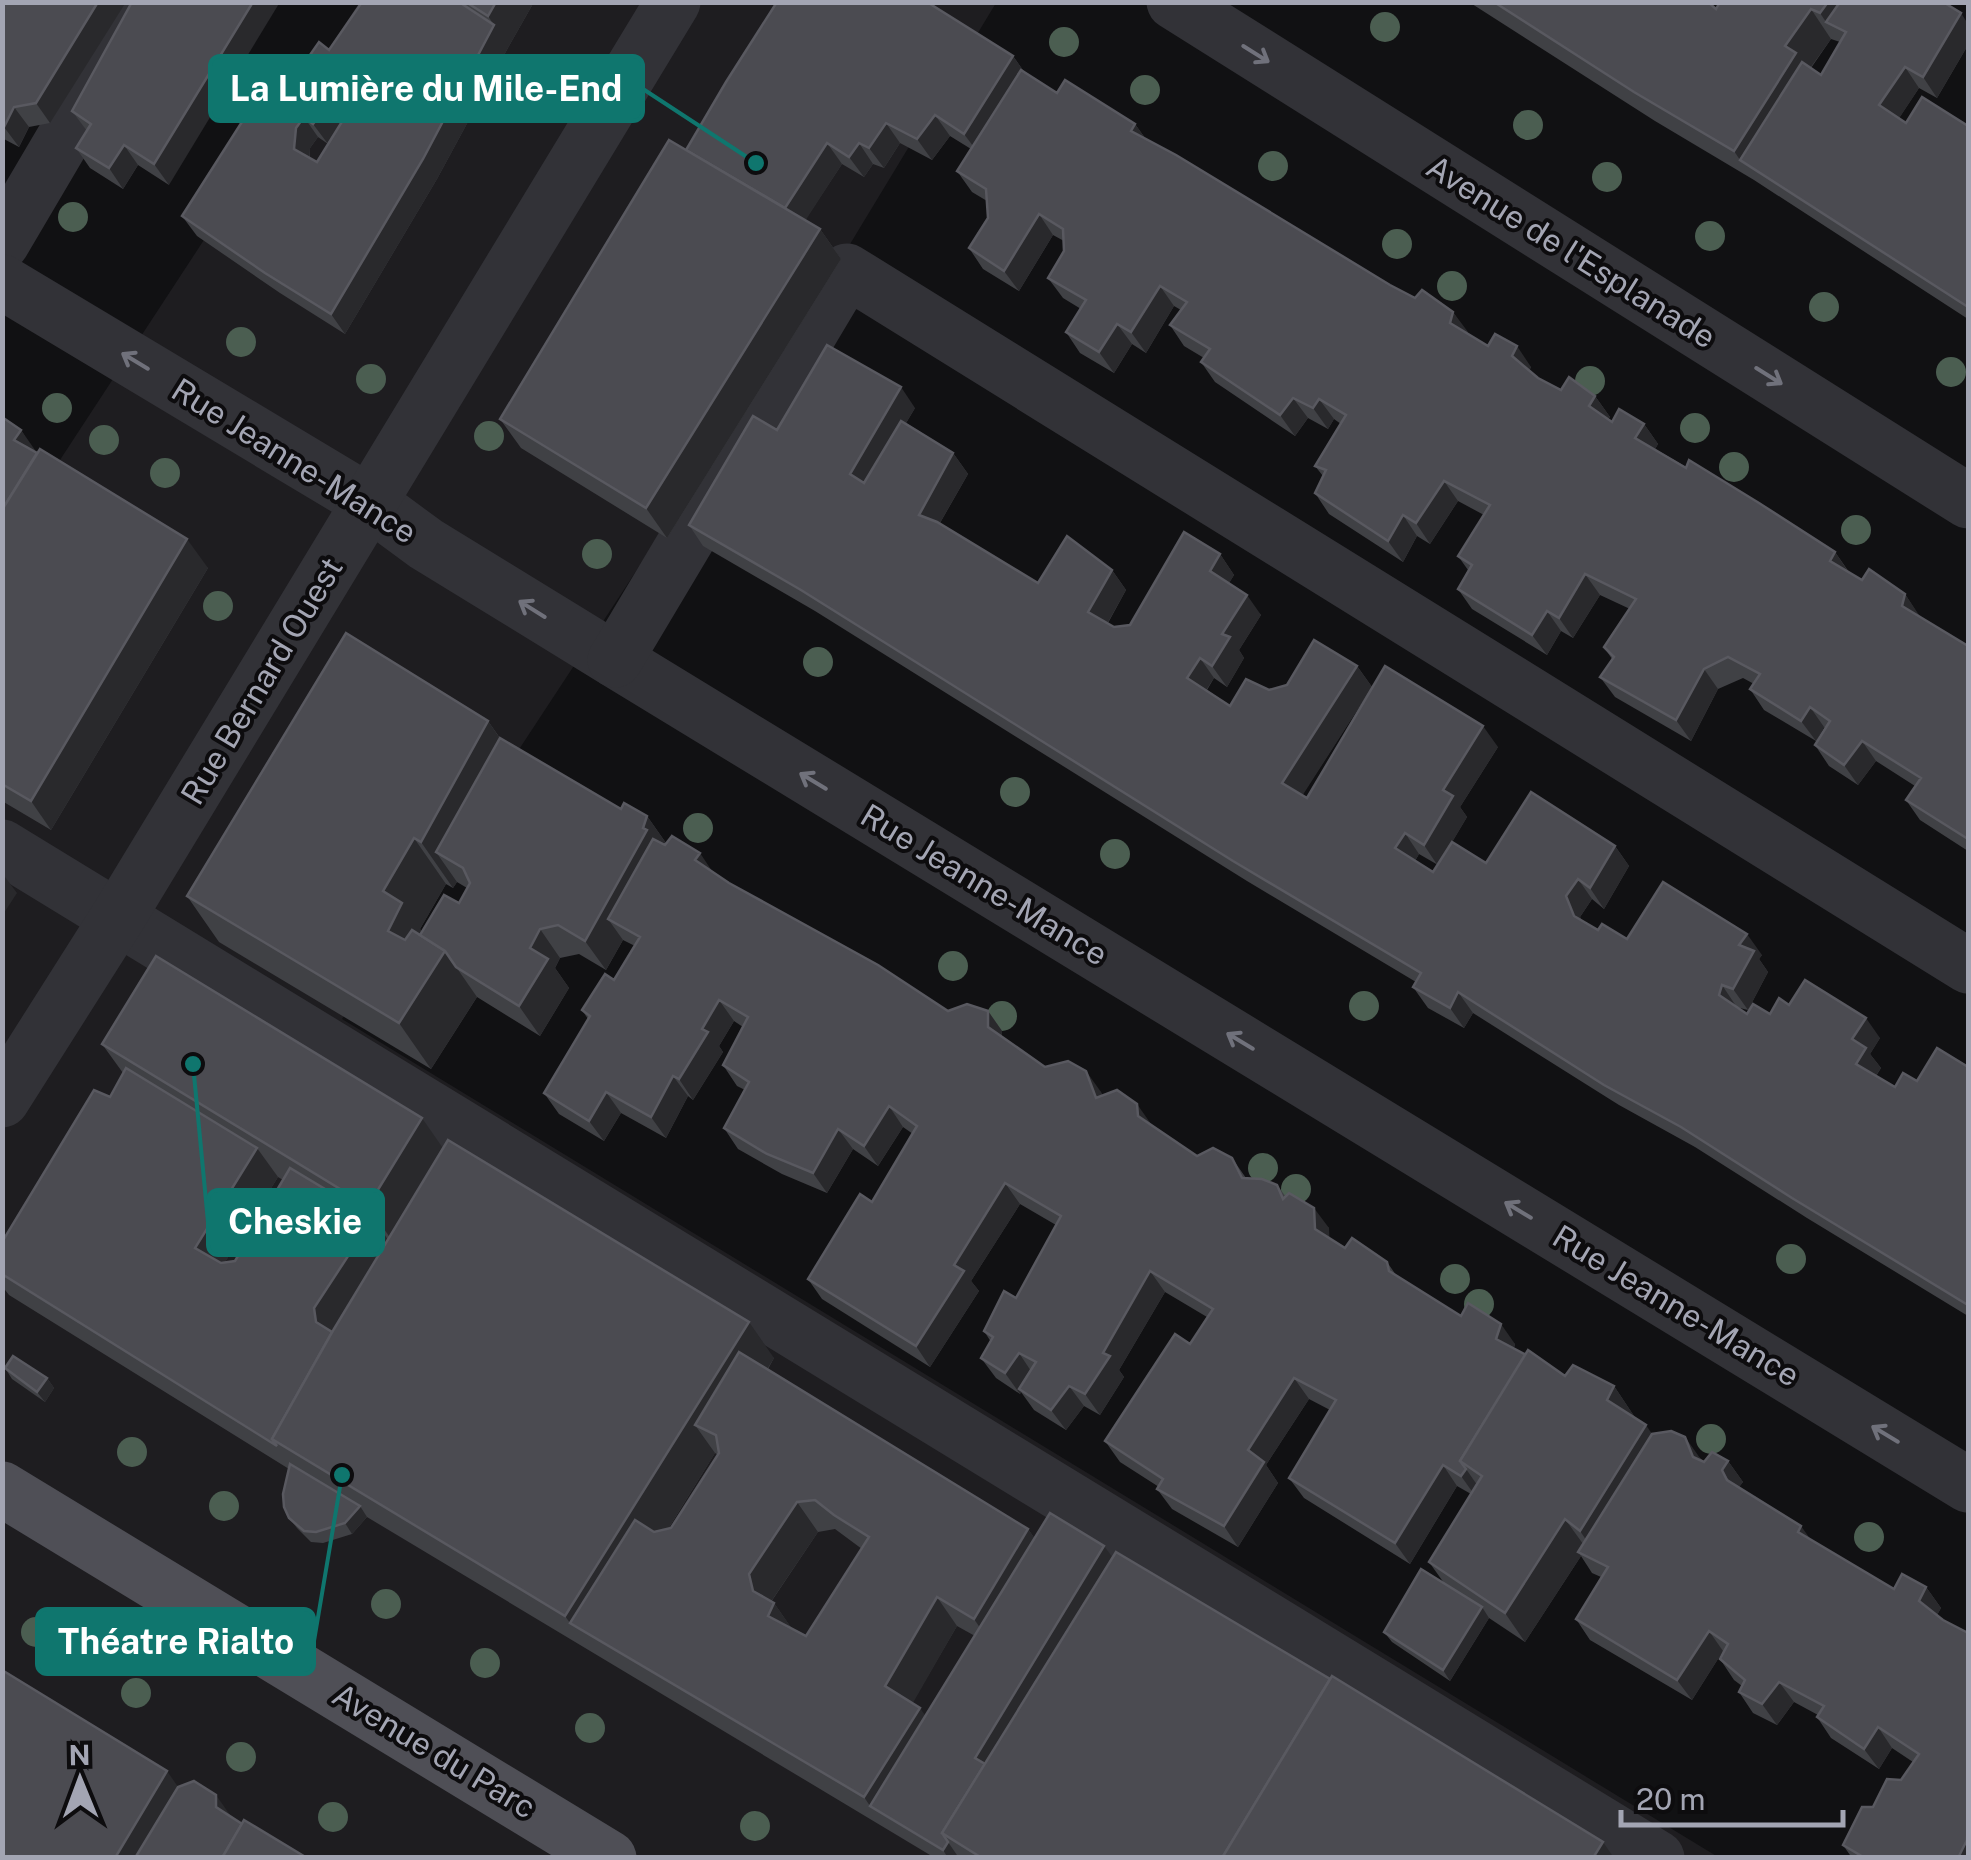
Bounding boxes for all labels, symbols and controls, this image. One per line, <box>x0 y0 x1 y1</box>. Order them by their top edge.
one-way arrow <box>1242 44 1270 65</box>
callout: La Lumière du Mile-End <box>210 56 643 121</box>
text: La Lumière du Mile-End <box>230 68 622 109</box>
street label: Avenue de l'Esplanade <box>1420 148 1722 356</box>
one-way arrow <box>121 351 150 371</box>
one-way arrow <box>1754 365 1783 386</box>
street label: Rue Jeanne-Mance <box>165 370 423 551</box>
street label: Rue Bernard Ouest <box>173 551 350 811</box>
one-way arrow <box>518 599 547 619</box>
one-way arrow <box>799 771 828 791</box>
street label: Rue Jeanne-Mance <box>854 796 1114 973</box>
one-way arrow <box>1226 1031 1255 1051</box>
callout: Cheskie <box>208 1190 383 1255</box>
one-way arrow <box>1504 1200 1533 1220</box>
text: Cheskie <box>228 1201 362 1242</box>
street label: Rue Jeanne-Mance <box>1546 1217 1806 1394</box>
one-way arrow <box>1871 1424 1900 1444</box>
callout: Théatre Rialto <box>37 1609 314 1674</box>
text: Théatre Rialto <box>58 1621 294 1662</box>
street label: Avenue du Parc <box>326 1676 542 1826</box>
north arrow <box>30 1730 130 1830</box>
text: N <box>68 1738 91 1771</box>
scale bar <box>1621 1765 1844 1827</box>
text: 20 m <box>1636 1781 1705 1817</box>

